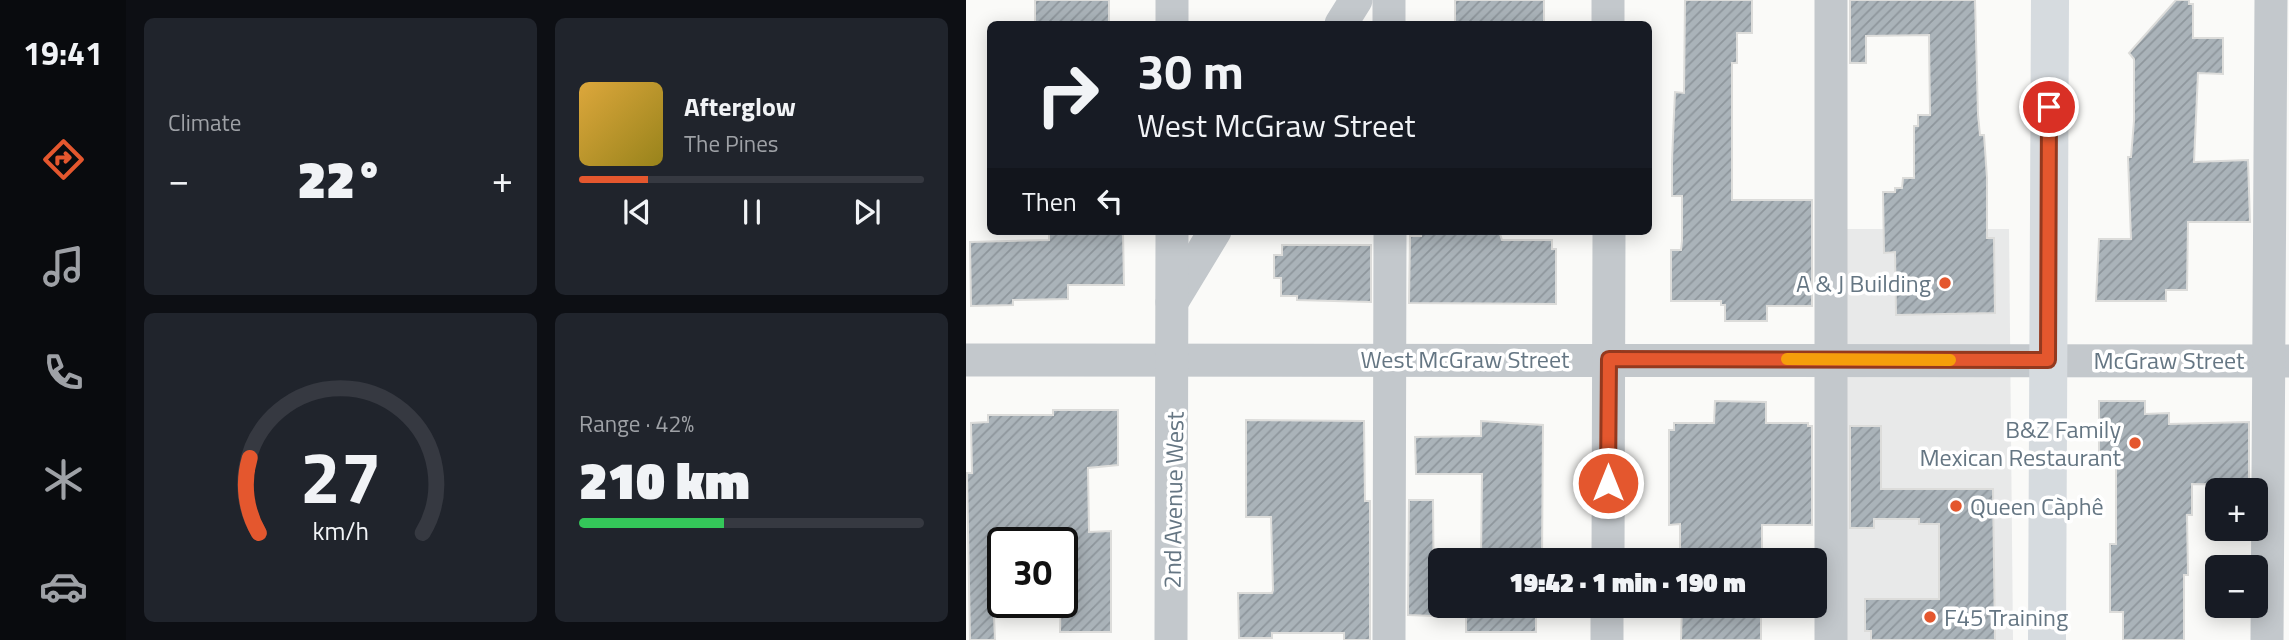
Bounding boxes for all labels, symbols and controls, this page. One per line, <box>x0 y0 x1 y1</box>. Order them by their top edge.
text: 19:41 <box>23 29 103 77</box>
text: 30 m <box>1137 33 1244 108</box>
icon: right <box>1022 49 1113 140</box>
pin <box>2019 77 2079 137</box>
text: Afterglow <box>684 87 796 126</box>
icon: arrive <box>2030 88 2068 126</box>
text: West McGraw Street <box>1137 101 1415 149</box>
text: Climate <box>168 105 241 140</box>
text: The Pines <box>684 126 778 161</box>
icon: directions <box>39 135 88 184</box>
text: 22° <box>298 139 383 218</box>
text: − <box>168 150 189 208</box>
text: + <box>492 150 513 208</box>
text: Then <box>1022 182 1077 221</box>
icon: left <box>1091 182 1129 220</box>
icon: previous <box>618 193 656 231</box>
icon: pause <box>733 193 771 231</box>
icon: next <box>848 193 886 231</box>
icon: music <box>39 242 88 291</box>
place label: A & J Building <box>1796 265 1931 301</box>
marker: A & J Building <box>1937 275 1953 291</box>
street label: West McGraw Street <box>1361 341 1570 377</box>
street label: McGraw Street <box>2093 342 2245 378</box>
icon: phone <box>39 348 88 397</box>
text: Range · 42% <box>579 406 694 441</box>
street label: 2nd Avenue West <box>1153 411 1193 589</box>
place label: B&Z Family Mexican Restaurant <box>1920 411 2122 475</box>
text: 27 <box>300 422 381 532</box>
marker: B&Z Family Mexican Restaurant <box>2127 435 2143 451</box>
text: 210 km <box>579 440 750 519</box>
position arrow <box>1571 446 1645 520</box>
icon: climate <box>39 455 88 504</box>
map controls <box>2205 478 2268 618</box>
button: + <box>2205 478 2268 541</box>
place label: Queen Càphê <box>1970 488 2104 524</box>
marker: Queen Càphê <box>1948 498 1964 514</box>
text: km/h <box>312 512 369 550</box>
speed limit sign: 30 <box>987 527 1078 618</box>
button: − <box>2205 555 2268 618</box>
icon: car <box>39 562 88 611</box>
text: 19:42 · 1 min · 190 m <box>1509 563 1746 602</box>
place label: F45 Training <box>1944 599 2068 635</box>
marker: F45 Training <box>1922 609 1938 625</box>

